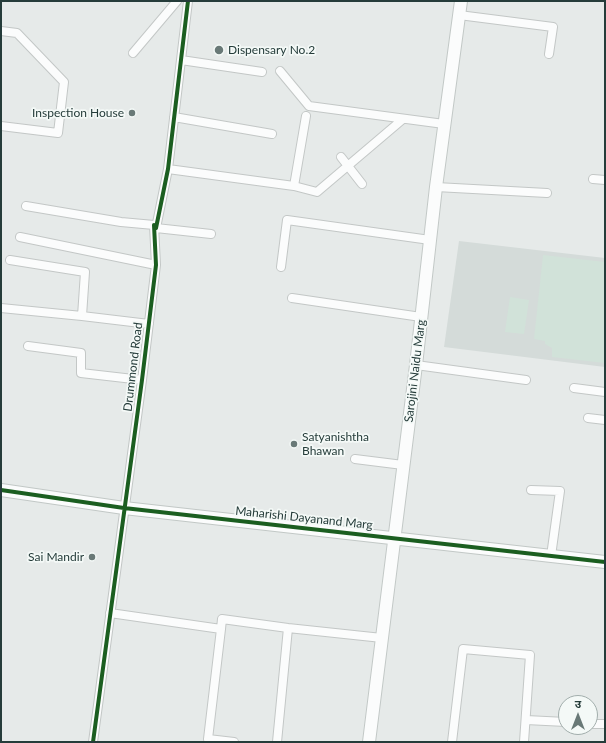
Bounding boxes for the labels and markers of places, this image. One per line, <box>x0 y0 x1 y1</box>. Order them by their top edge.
place label: Dispensary No.2 <box>228 43 315 57</box>
marker: Dispensary No.2 <box>213 44 225 56</box>
place label: Inspection House <box>32 106 124 120</box>
marker: Inspection House <box>127 108 137 118</box>
place label: Satyanishtha Bhawan <box>302 430 369 458</box>
marker: Satyanishtha Bhawan <box>289 439 299 449</box>
place label: Sai Mandir <box>28 550 84 564</box>
marker: Sai Mandir <box>87 552 97 562</box>

